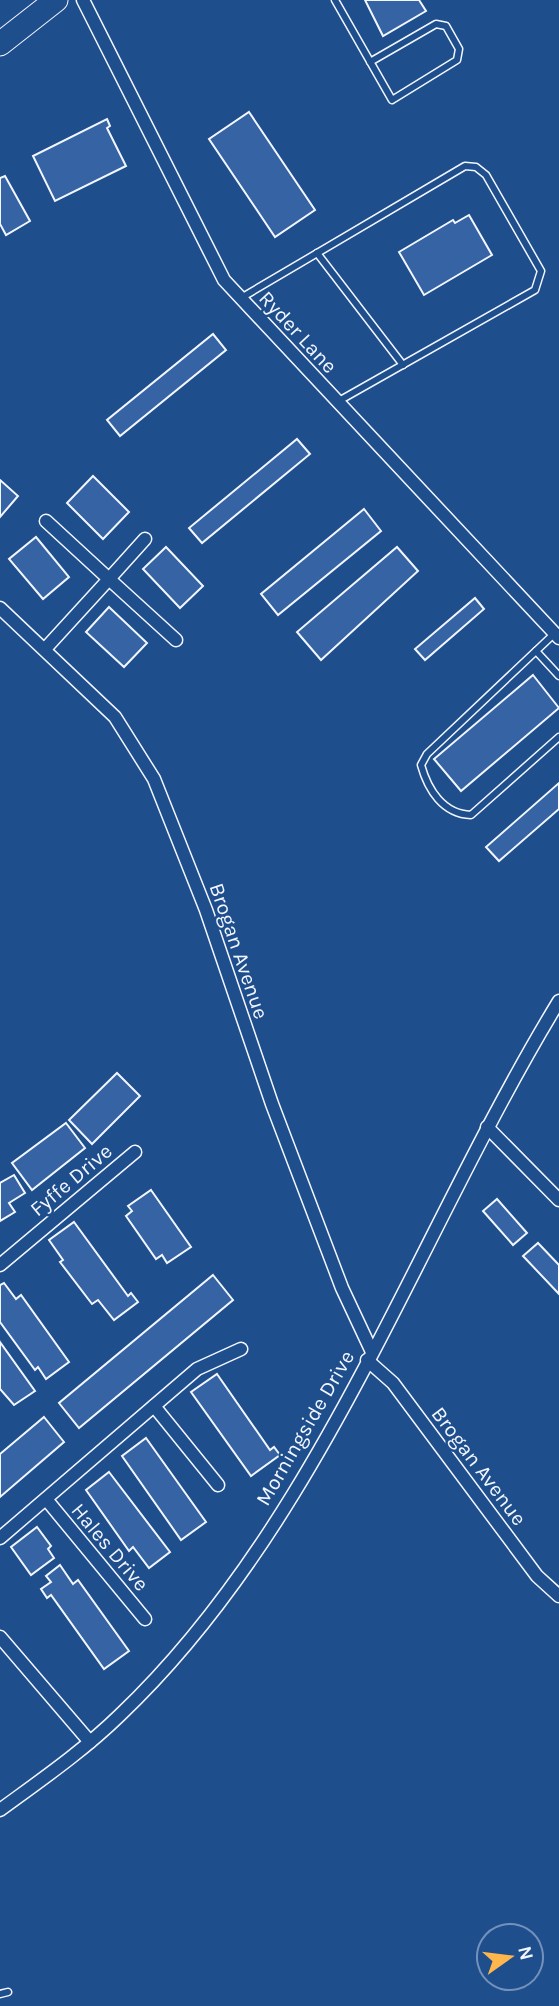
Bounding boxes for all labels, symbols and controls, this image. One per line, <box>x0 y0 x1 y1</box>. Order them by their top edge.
street label: Ryder Lane <box>254 286 342 378</box>
street label: Brogan Avenue <box>204 880 274 1022</box>
street label: Fyffe Drive <box>25 1139 117 1221</box>
street label: Morningside Drive <box>251 1346 359 1510</box>
street label: Brogan Avenue <box>427 1402 531 1530</box>
street label: Hales Drive <box>66 1498 154 1596</box>
north arrow <box>475 1922 545 1992</box>
text: N <box>513 1944 538 1962</box>

